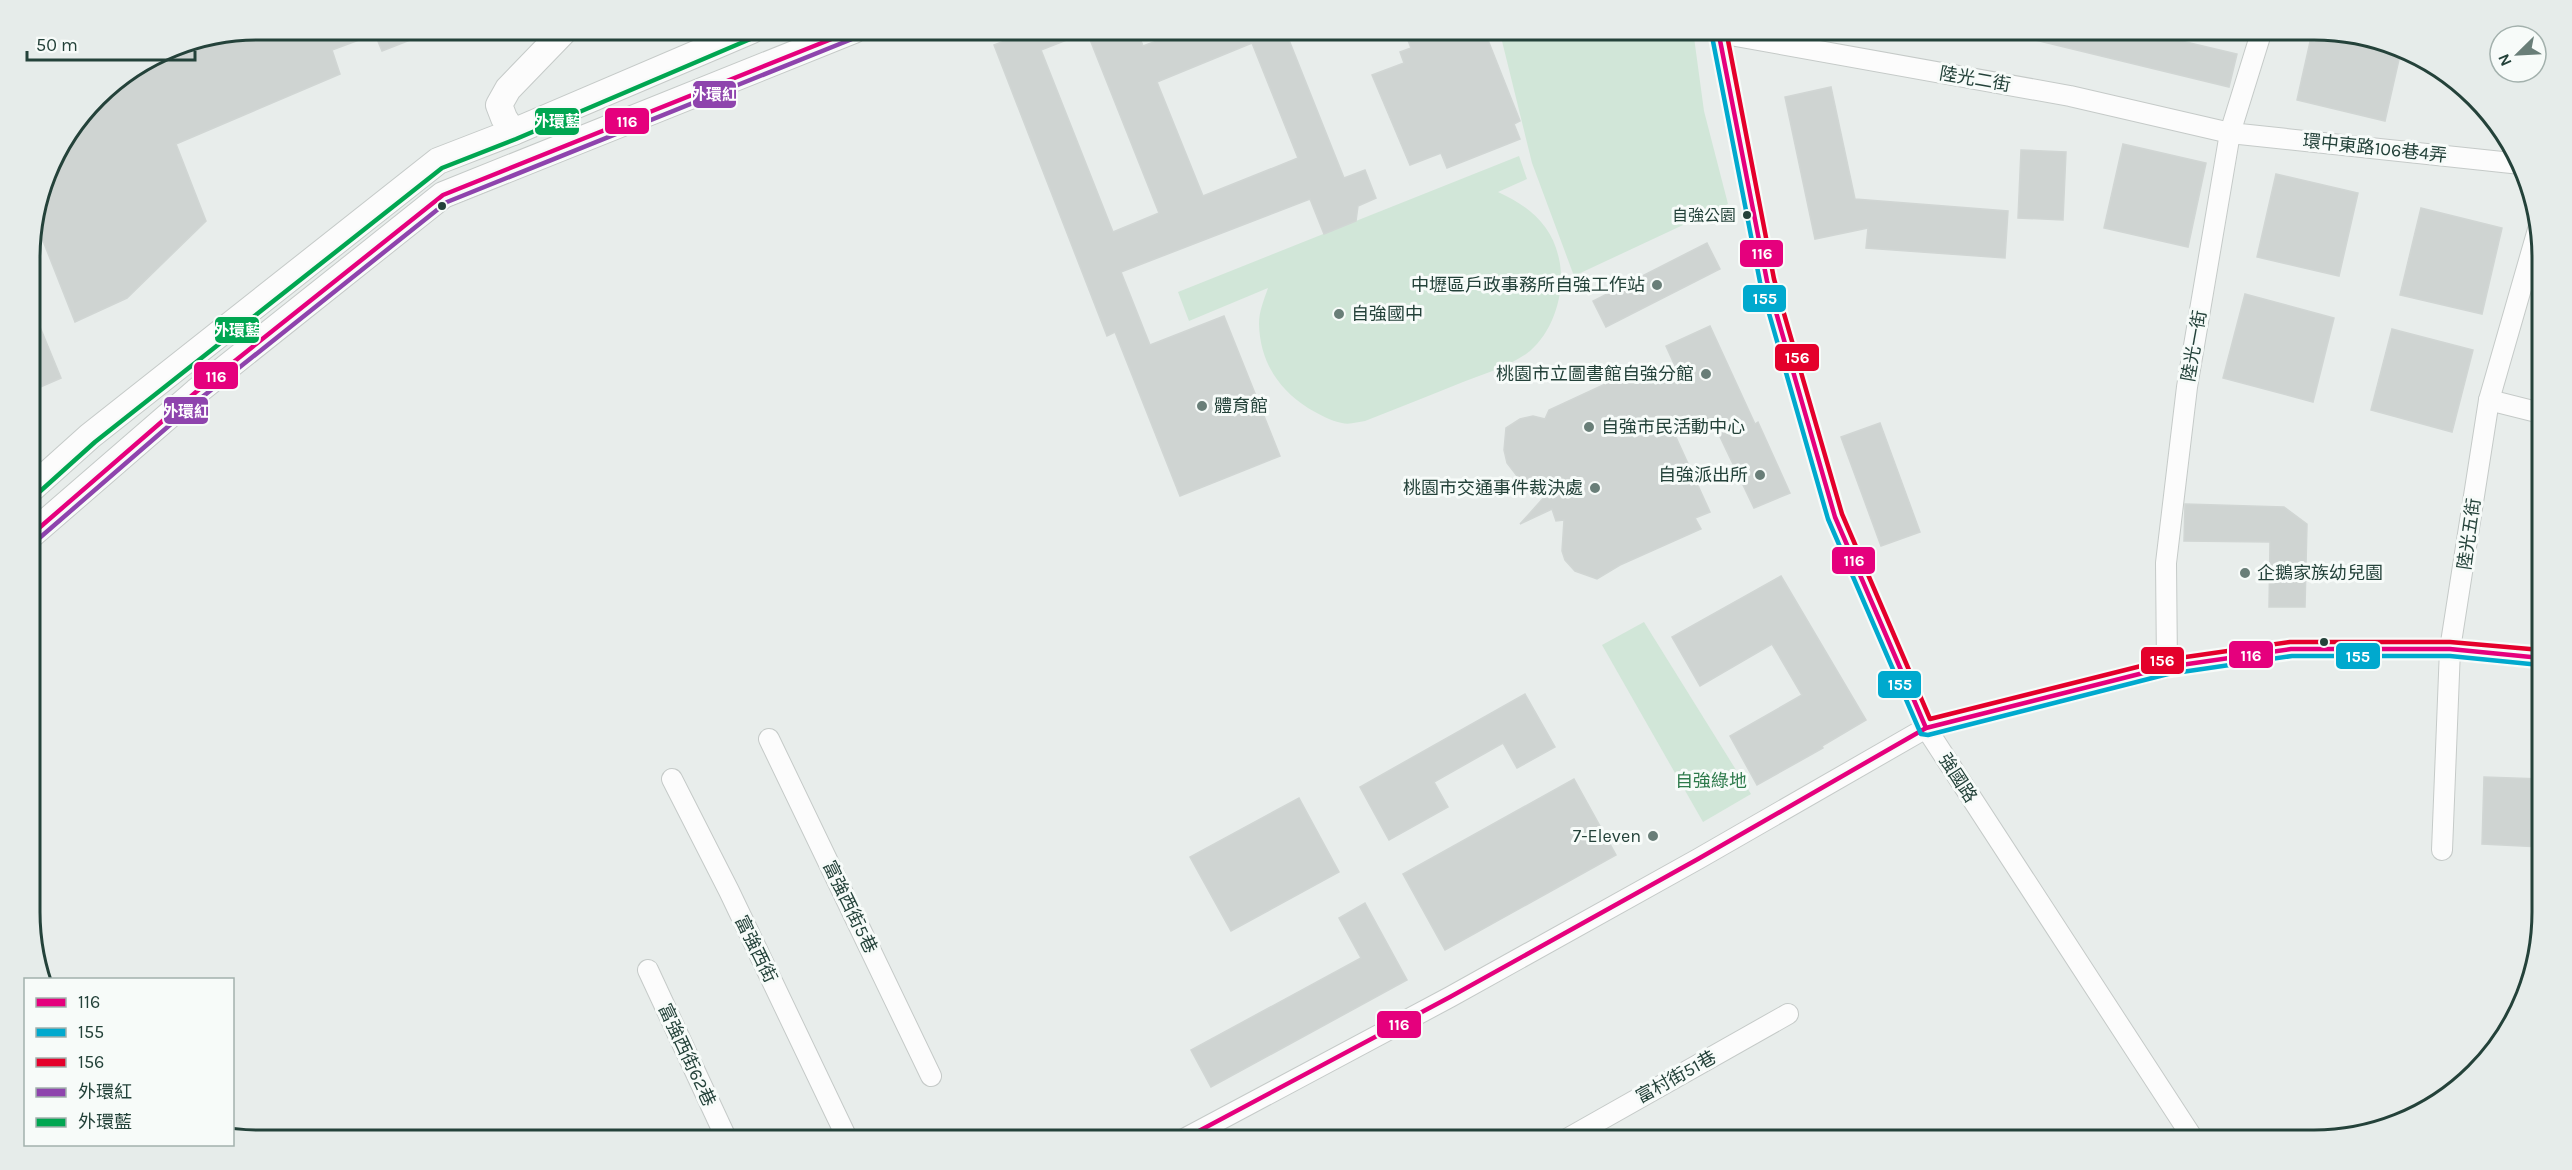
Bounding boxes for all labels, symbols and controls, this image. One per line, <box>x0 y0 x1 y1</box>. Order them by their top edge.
scale bar <box>27 24 195 62</box>
north arrow <box>2488 24 2548 84</box>
text: 50 m <box>36 34 78 56</box>
text: N <box>2494 51 2516 69</box>
street label: 陸光二街 <box>1938 62 2012 96</box>
line badge: 外環紅 <box>692 80 737 109</box>
text: 外環紅 <box>690 85 738 104</box>
line badge: 外環藍 <box>534 107 580 136</box>
line badge: 116 <box>604 107 650 135</box>
text: 外環藍 <box>533 112 581 131</box>
text: 116 <box>616 112 638 131</box>
street label: 環中東路106巷4弄 <box>2302 129 2448 167</box>
unlabelled marker <box>436 200 448 212</box>
place label: 自強公園 <box>1672 206 1736 225</box>
marker: 自強公園 <box>1741 209 1753 221</box>
line badge: 116 <box>1739 239 1784 268</box>
text: 116 <box>1751 244 1773 263</box>
place label: 中壢區戶政事務所自強工作站 <box>1411 274 1645 296</box>
marker: 中壢區戶政事務所自強工作站 <box>1650 278 1664 292</box>
line badge: 155 <box>1742 284 1787 313</box>
text: 155 <box>1753 289 1777 308</box>
place label: 自強國中 <box>1351 303 1423 325</box>
marker: 自強國中 <box>1332 307 1346 321</box>
street label: 陸光一街 <box>2177 309 2211 383</box>
line badge: 外環藍 <box>214 316 260 344</box>
text: 外環藍 <box>213 321 261 340</box>
line badge: 156 <box>1774 343 1820 372</box>
text: 156 <box>1785 348 1809 367</box>
line badge: 116 <box>193 361 239 390</box>
place label: 桃園市立圖書館自強分館 <box>1496 363 1694 385</box>
text: 116 <box>205 367 227 386</box>
marker: 桃園市立圖書館自強分館 <box>1699 367 1713 381</box>
place label: 體育館 <box>1214 395 1268 417</box>
line badge: 外環紅 <box>163 396 209 425</box>
marker: 體育館 <box>1195 399 1209 413</box>
text: 外環紅 <box>162 402 210 421</box>
place label: 自強市民活動中心 <box>1601 416 1745 438</box>
marker: 自強市民活動中心 <box>1582 420 1596 434</box>
place label: 自強派出所 <box>1658 464 1748 486</box>
marker: 自強派出所 <box>1753 468 1767 482</box>
place label: 桃園市交通事件裁決處 <box>1403 477 1583 499</box>
marker: 桃園市交通事件裁決處 <box>1588 481 1602 495</box>
street label: 陸光五街 <box>2453 497 2485 571</box>
line badge: 116 <box>1831 546 1876 575</box>
text: 116 <box>1843 551 1865 570</box>
place label: 企鵝家族幼兒園 <box>2257 562 2383 584</box>
marker: 企鵝家族幼兒園 <box>2238 566 2252 580</box>
unlabelled marker <box>2318 636 2330 648</box>
line badge: 116 <box>2228 640 2274 669</box>
line badge: 155 <box>2335 642 2381 670</box>
line badge: 156 <box>2140 646 2185 675</box>
text: 116 <box>2240 646 2262 665</box>
text: 155 <box>2346 647 2370 666</box>
text: 156 <box>2150 651 2174 670</box>
line badge: 155 <box>1877 670 1922 699</box>
text: 155 <box>1888 675 1912 694</box>
street label: 強國路 <box>1934 749 1982 807</box>
park label: 自強綠地 <box>1675 770 1747 792</box>
place label: 7-Eleven <box>1573 825 1641 847</box>
marker: 7-Eleven <box>1646 829 1660 843</box>
street label: 富強西街5巷 <box>818 857 882 957</box>
street label: 富強西街 <box>730 912 782 986</box>
legend <box>24 978 234 1146</box>
text: 116 <box>78 991 100 1013</box>
street label: 富強西街62巷 <box>654 1000 720 1110</box>
line badge: 116 <box>1376 1010 1422 1039</box>
text: 116 <box>1388 1015 1410 1034</box>
text: 155 <box>78 1021 104 1043</box>
street label: 富村街51巷 <box>1632 1046 1720 1108</box>
text: 156 <box>78 1051 104 1073</box>
text: 外環紅 <box>78 1081 132 1103</box>
text: 外環藍 <box>78 1111 132 1133</box>

